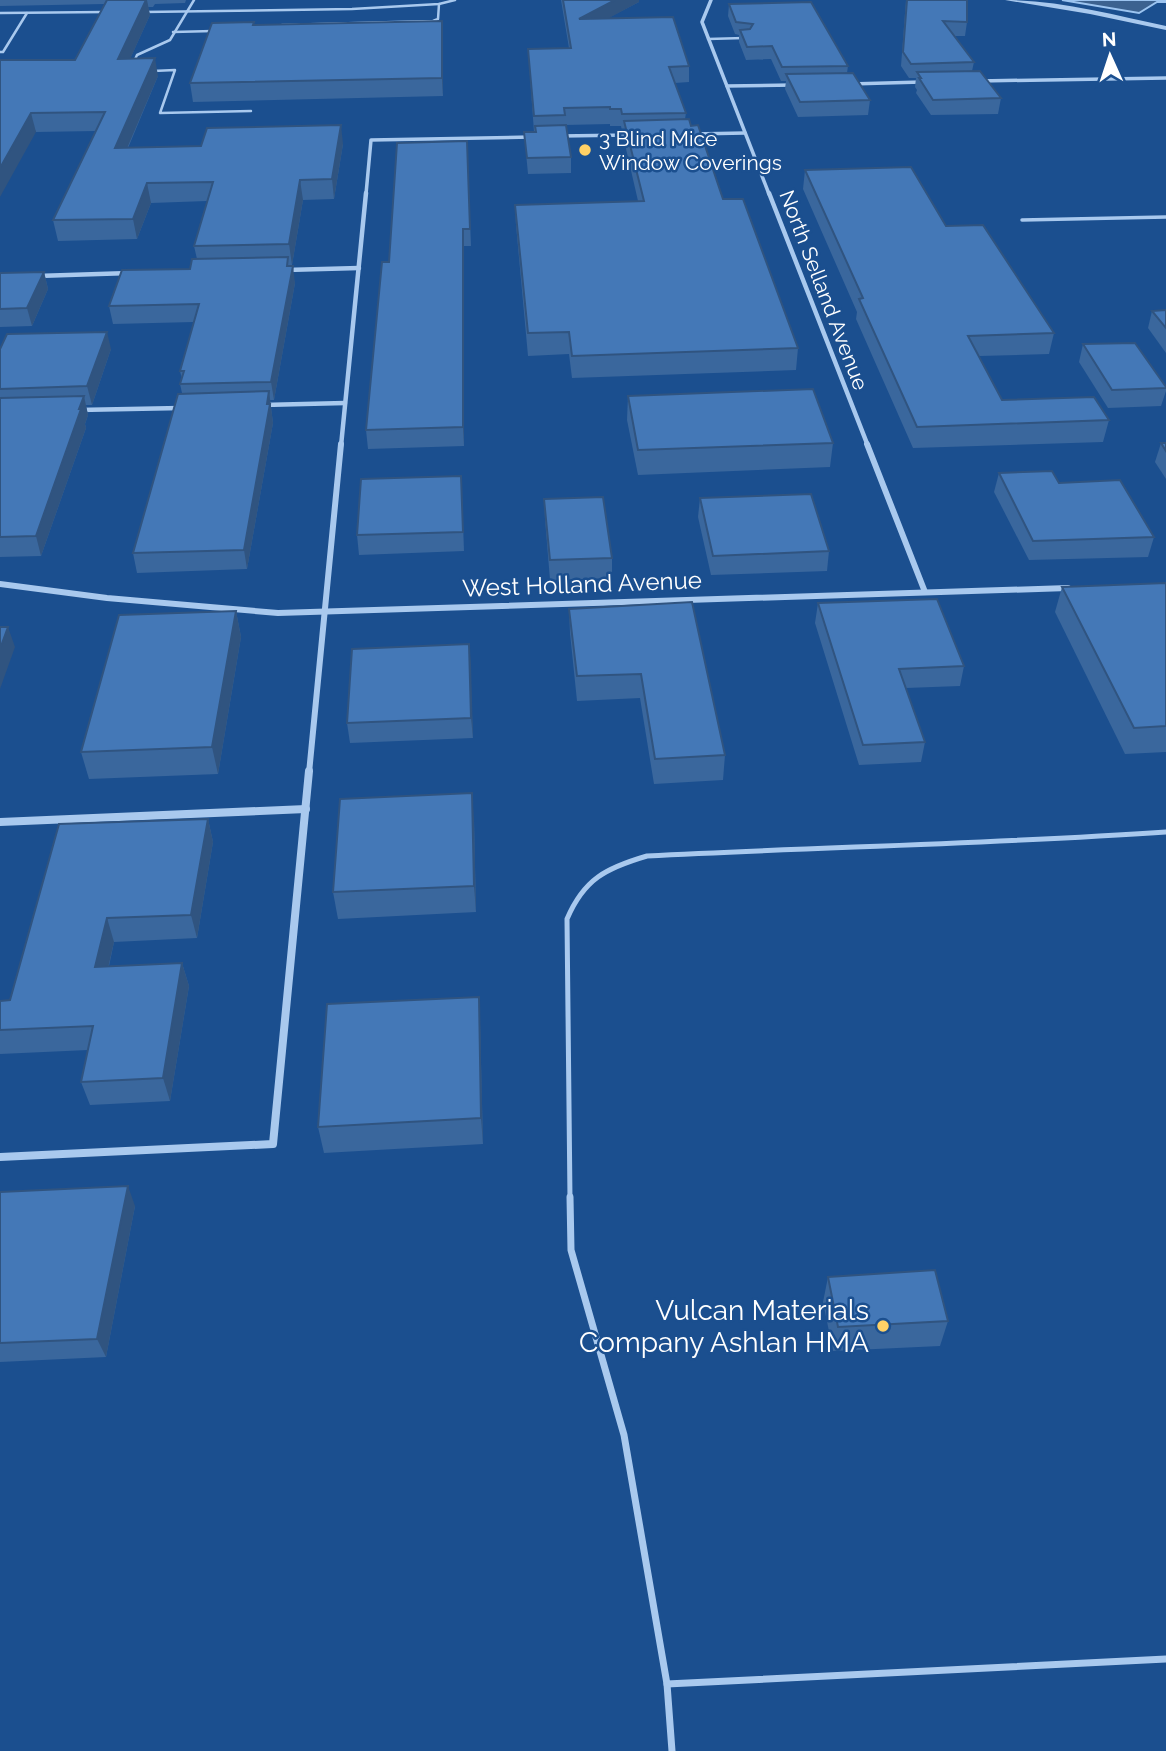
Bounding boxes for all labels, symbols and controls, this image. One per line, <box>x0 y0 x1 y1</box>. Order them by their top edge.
north arrow <box>1075 21 1145 91</box>
text: N <box>1101 28 1117 50</box>
place label: 3 Blind Mice Window Coverings <box>599 126 782 175</box>
marker: 3 Blind Mice Window Coverings <box>577 142 593 158</box>
street label: North Selland Avenue <box>774 186 874 394</box>
street label: West Holland Avenue <box>462 565 702 603</box>
place label: Vulcan Materials Company Ashlan HMA <box>579 1294 869 1359</box>
marker: Vulcan Materials Company Ashlan HMA <box>875 1318 891 1334</box>

